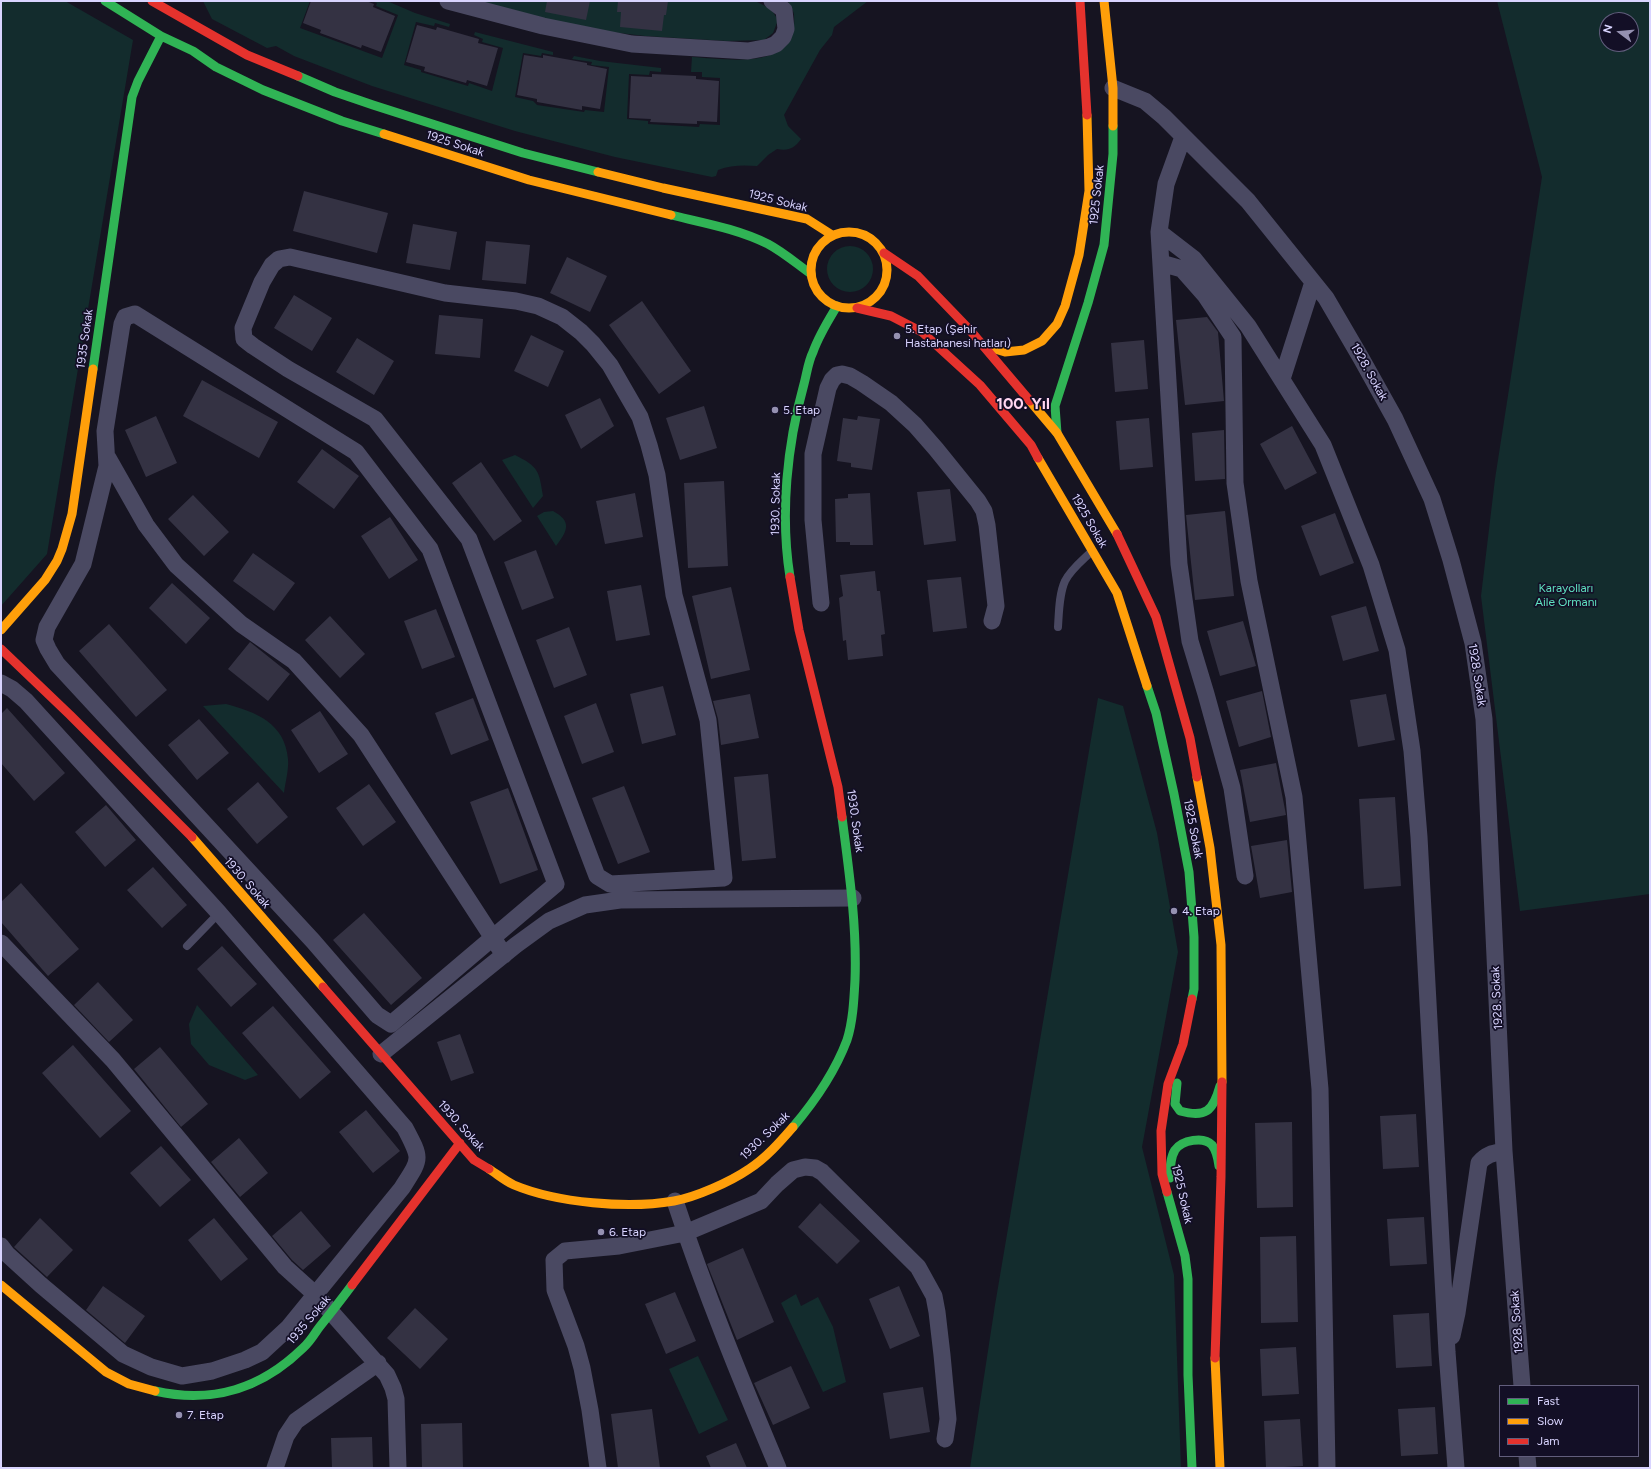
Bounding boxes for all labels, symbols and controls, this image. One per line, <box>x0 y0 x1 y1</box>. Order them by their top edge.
north arrow <box>1599 12 1639 52</box>
text: N <box>1601 23 1615 35</box>
street label: 1925 Sokak <box>424 128 486 160</box>
street label: 1925 Sokak <box>1087 164 1107 226</box>
street label: 1925 Sokak <box>747 187 809 215</box>
street label: 1935 Sokak <box>74 308 96 370</box>
place label: 5. Etap (Şehir Hastahanesi hatları) <box>905 322 1011 350</box>
marker: 5. Etap (Şehir Hastahanesi hatları) <box>892 331 902 341</box>
street label: 1928. Sokak <box>1347 341 1391 403</box>
district label: 100. Yıl <box>996 394 1050 414</box>
place label: 5. Etap <box>783 403 820 417</box>
marker: 5. Etap <box>770 405 780 415</box>
street label: 1930. Sokak <box>768 472 784 536</box>
street label: 1925 Sokak <box>1068 491 1110 551</box>
park label: Karayolları Aile Ormanı <box>1535 581 1597 609</box>
street label: 1928. Sokak <box>1465 643 1489 707</box>
street label: 1930. Sokak <box>843 789 867 853</box>
street label: 1925 Sokak <box>1180 798 1206 860</box>
street label: 1930. Sokak <box>221 854 273 912</box>
place label: 4. Etap <box>1182 904 1220 918</box>
marker: 4. Etap <box>1169 906 1179 916</box>
street label: 1928. Sokak <box>1488 966 1506 1030</box>
street label: 1930. Sokak <box>434 1098 488 1154</box>
street label: 1930. Sokak <box>737 1109 793 1163</box>
street label: 1925 Sokak <box>1168 1163 1196 1225</box>
place label: 6. Etap <box>609 1225 646 1239</box>
marker: 6. Etap <box>596 1227 606 1237</box>
street label: 1928. Sokak <box>1508 1290 1526 1354</box>
street label: 1935 Sokak <box>284 1292 334 1348</box>
legend <box>1499 1385 1639 1457</box>
text: Fast <box>1537 1394 1560 1408</box>
place label: 7. Etap <box>187 1408 224 1422</box>
marker: 7. Etap <box>174 1410 184 1420</box>
text: Slow <box>1537 1414 1563 1428</box>
text: Jam <box>1537 1434 1560 1448</box>

